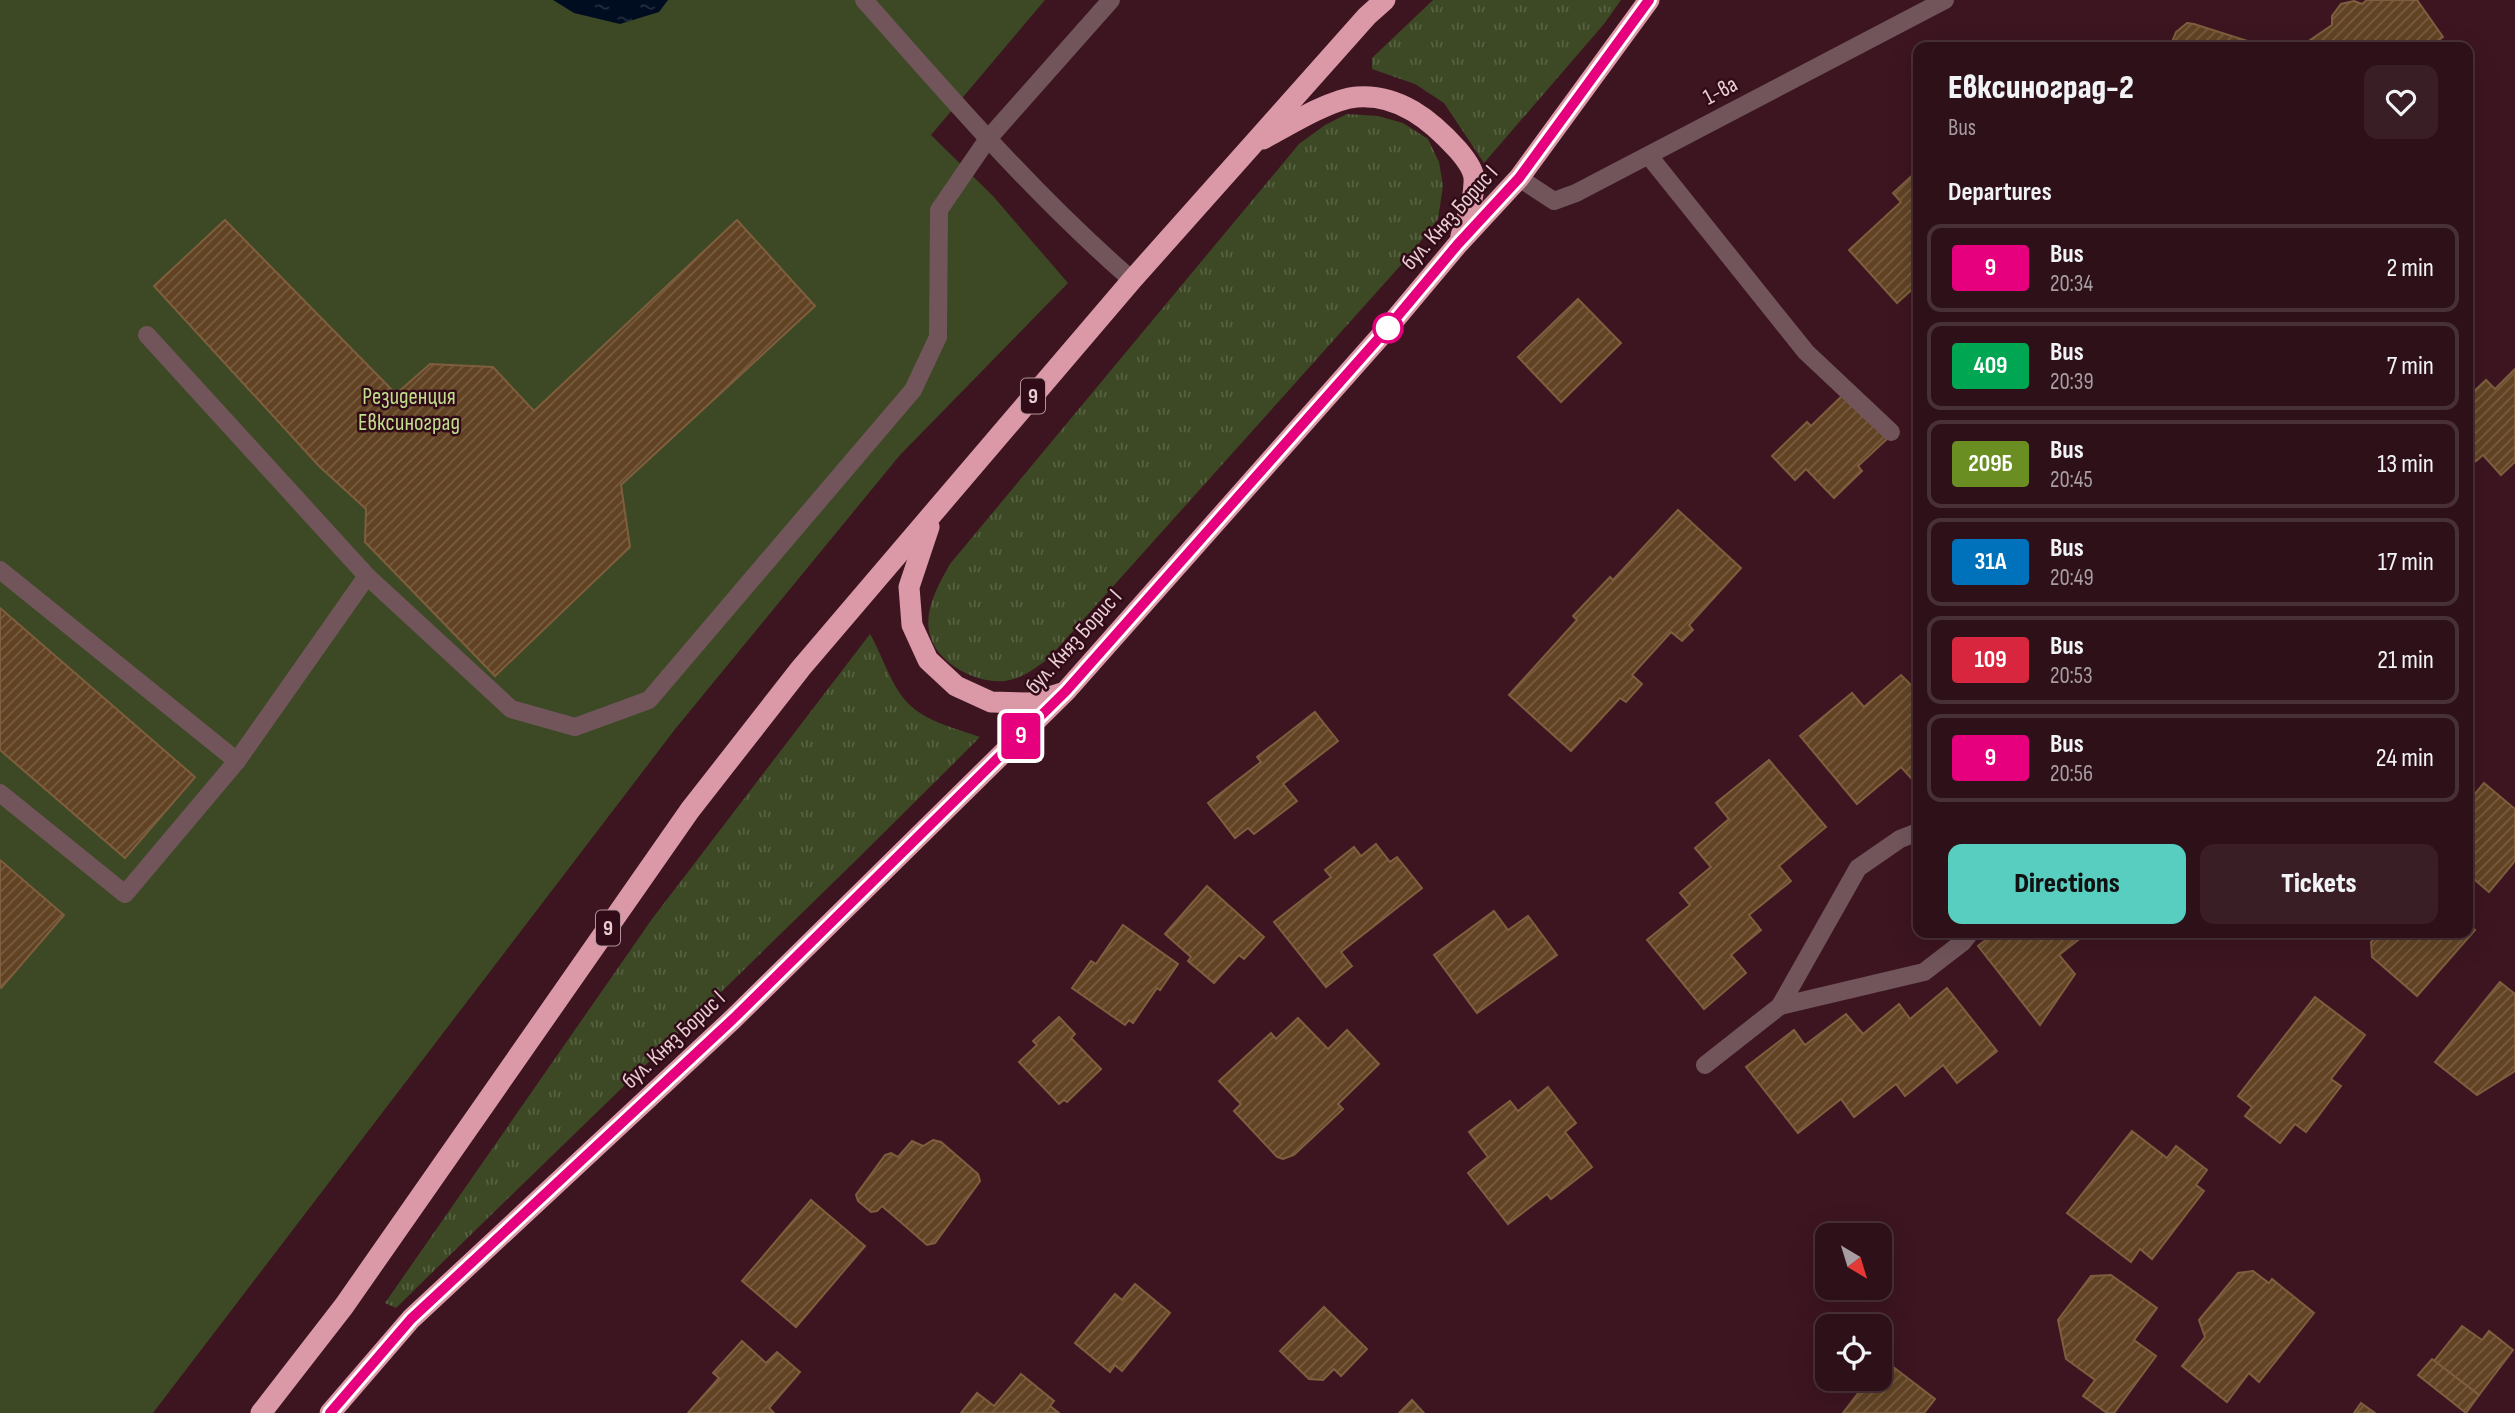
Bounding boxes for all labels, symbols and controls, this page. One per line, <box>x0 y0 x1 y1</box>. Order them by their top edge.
button: heart <box>2364 65 2438 139</box>
text: Евксиноград-2 <box>1948 68 2134 108</box>
street label: 1-ва <box>1698 70 1742 111</box>
text: Bus <box>1948 114 1976 142</box>
street label: бул. Княз Борис I <box>1395 159 1504 276</box>
text: Departures <box>1948 177 2052 208</box>
text: Bus <box>2050 239 2084 270</box>
text: 9 <box>1985 253 1996 282</box>
text: 2 min <box>2386 253 2434 284</box>
text: 20:34 <box>2050 270 2093 298</box>
unlabelled marker <box>1373 313 1403 343</box>
text: Bus <box>2050 337 2084 368</box>
text: 409 <box>1974 351 2007 380</box>
text: 7 min <box>2387 351 2434 382</box>
text: 20:39 <box>2050 368 2094 396</box>
road number: 9 <box>1021 378 1045 414</box>
park label: Резиденция Евксиноград <box>358 383 460 437</box>
text: Bus <box>2050 435 2084 466</box>
text: 209Б <box>1968 449 2013 478</box>
text: 13 min <box>2377 449 2434 480</box>
text: 20:45 <box>2050 466 2093 494</box>
text: Bus <box>2050 533 2084 564</box>
text: 31А <box>1974 547 2007 576</box>
text: 17 min <box>2378 547 2434 578</box>
text: 20:49 <box>2050 564 2094 592</box>
street label: бул. Княз Борис I <box>1019 583 1128 700</box>
text: Bus <box>2050 631 2084 662</box>
text: 109 <box>1974 645 2007 674</box>
text: 21 min <box>2377 645 2434 676</box>
text: 20:53 <box>2050 662 2093 690</box>
line badge: 9 <box>998 713 1044 759</box>
text: 9 <box>1015 721 1027 750</box>
text: Bus <box>2050 729 2084 760</box>
text: 9 <box>1985 743 1996 772</box>
text: 24 min <box>2376 743 2434 774</box>
text: 20:56 <box>2050 760 2093 788</box>
button: Directions <box>1948 844 2186 924</box>
button: Tickets <box>2200 844 2438 924</box>
road number: 9 <box>596 911 620 946</box>
street label: бул. Княз Борис I <box>616 985 731 1095</box>
north arrow <box>1815 1223 1892 1300</box>
map controls <box>1815 1223 1892 1391</box>
button: locate <box>1815 1314 1892 1391</box>

